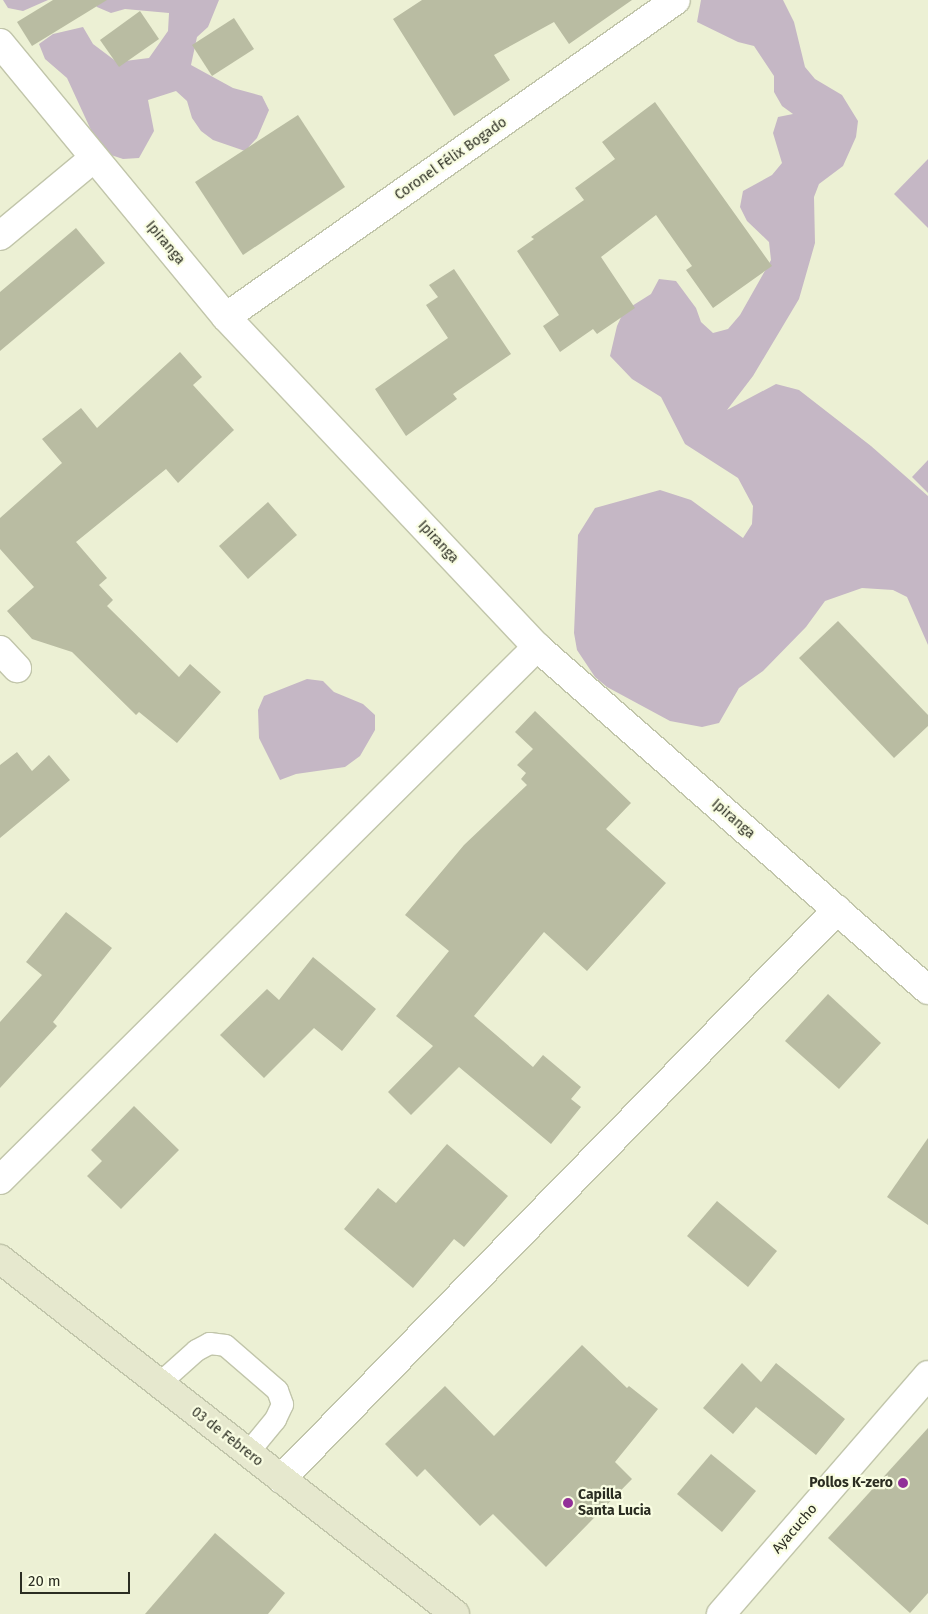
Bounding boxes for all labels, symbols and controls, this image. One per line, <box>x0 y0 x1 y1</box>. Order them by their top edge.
street label: Coronel Félix Bogado <box>392 114 510 204</box>
street label: Ipiranga <box>142 218 188 268</box>
street label: Ipiranga <box>414 517 462 567</box>
street label: Ipiranga <box>708 796 758 842</box>
street label: 03 de Febrero <box>188 1404 266 1470</box>
place label: Pollos K-zero <box>809 1475 893 1491</box>
marker: Pollos K-zero <box>897 1477 909 1489</box>
place label: Capilla Santa Lucia <box>578 1487 651 1520</box>
marker: Capilla Santa Lucia <box>562 1497 574 1509</box>
street label: Ayacucho <box>769 1501 821 1557</box>
scale bar <box>22 1562 132 1594</box>
text: 20 m <box>28 1572 61 1590</box>

